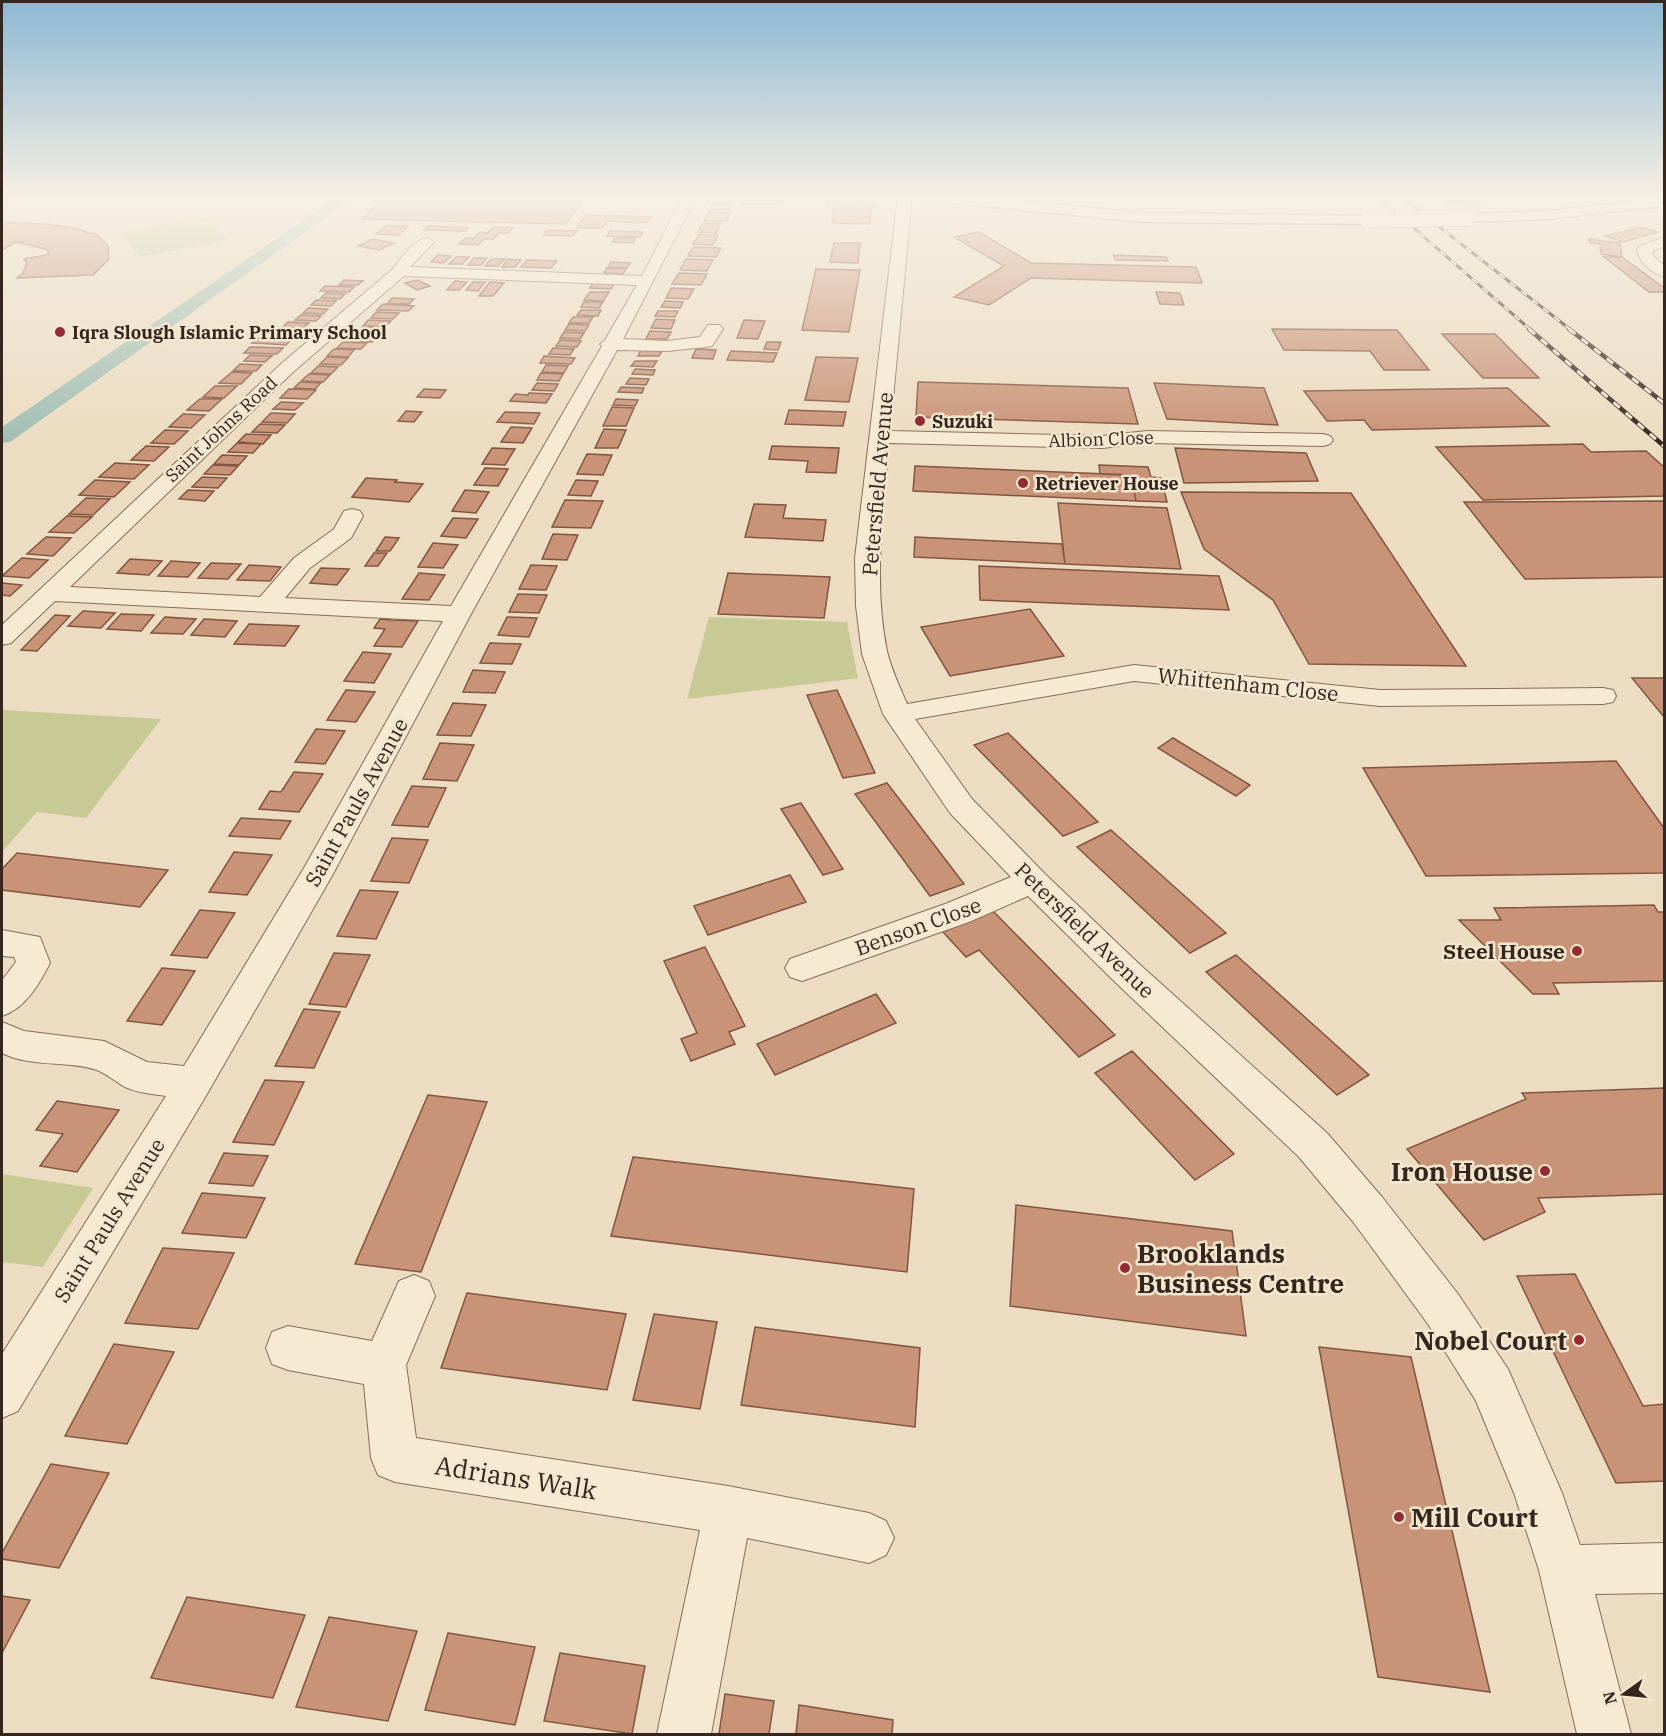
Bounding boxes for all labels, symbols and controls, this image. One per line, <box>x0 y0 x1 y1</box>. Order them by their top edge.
place label: Iqra Slough Islamic Primary School <box>72 321 387 344</box>
marker: Iqra Slough Islamic Primary School <box>53 325 67 339</box>
street label: Saint Johns Road <box>160 371 282 487</box>
street label: Petersfield Avenue <box>855 391 899 577</box>
place label: Suzuki <box>932 410 993 433</box>
marker: Suzuki <box>913 414 927 428</box>
street label: Albion Close <box>1048 426 1154 452</box>
place label: Retriever House <box>1035 472 1179 495</box>
marker: Retriever House <box>1016 476 1030 490</box>
street label: Whittenham Close <box>1156 661 1340 707</box>
street label: Saint Pauls Avenue <box>298 713 414 891</box>
street label: Petersfield Avenue <box>1009 856 1161 1004</box>
street label: Benson Close <box>851 890 985 962</box>
place label: Steel House <box>1443 937 1565 965</box>
marker: Steel House <box>1570 944 1584 958</box>
street label: Saint Pauls Avenue <box>47 1133 171 1307</box>
place label: Iron House <box>1391 1154 1533 1188</box>
marker: Iron House <box>1538 1164 1552 1178</box>
place label: Brooklands Business Centre <box>1137 1236 1344 1300</box>
marker: Brooklands Business Centre <box>1118 1261 1132 1275</box>
place label: Nobel Court <box>1414 1323 1567 1357</box>
marker: Nobel Court <box>1572 1333 1586 1347</box>
street label: Adrians Walk <box>433 1447 599 1507</box>
place label: Mill Court <box>1411 1500 1538 1534</box>
marker: Mill Court <box>1392 1510 1406 1524</box>
north arrow <box>1594 1664 1654 1724</box>
text: N <box>1598 1689 1621 1707</box>

